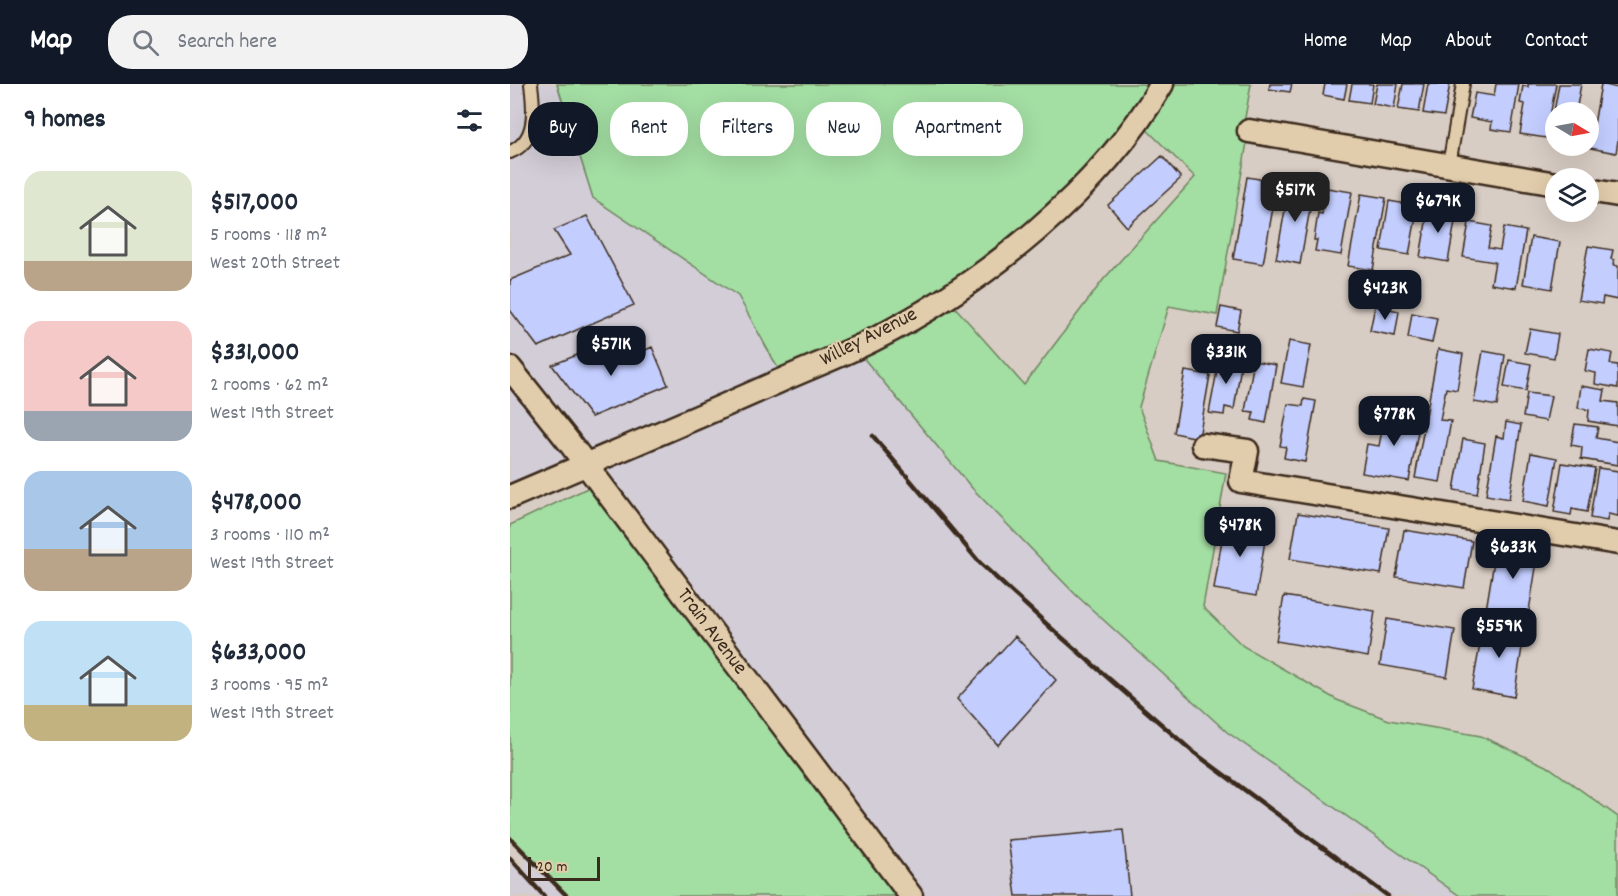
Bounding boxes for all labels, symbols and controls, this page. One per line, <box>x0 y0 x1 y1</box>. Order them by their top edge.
search box <box>108 15 528 69</box>
text: Map <box>30 22 72 62</box>
icon: search <box>129 26 162 59</box>
text: Search here <box>177 27 277 58</box>
text: Home <box>1303 27 1347 57</box>
text: Map <box>1380 27 1412 57</box>
text: About <box>1445 27 1492 57</box>
text: Contact <box>1525 27 1588 57</box>
text: 9 homes <box>24 102 106 139</box>
chip: Buy <box>528 102 598 156</box>
chip: Rent <box>610 102 688 156</box>
chip: Filters <box>700 102 794 156</box>
chip: New <box>806 102 881 156</box>
chip: Apartment <box>893 102 1023 156</box>
north arrow <box>1545 102 1599 156</box>
map controls <box>1545 102 1599 222</box>
icon: filters <box>453 104 486 137</box>
button: layers <box>1545 168 1599 222</box>
pin: $517K <box>1253 172 1337 223</box>
text: $517K <box>1275 177 1315 205</box>
pin: $679K <box>1396 183 1480 234</box>
text: $517,000 <box>210 185 298 222</box>
text: $679K <box>1415 188 1461 216</box>
icon: home <box>72 195 144 267</box>
text: 5 rooms · 118 m² <box>210 222 327 250</box>
text: West 20th Street <box>210 250 340 278</box>
pin: $423K <box>1343 270 1427 321</box>
text: $423K <box>1362 275 1408 303</box>
street label: Willey Avenue <box>815 301 923 375</box>
pin: $571K <box>569 326 653 377</box>
text: $571K <box>591 331 631 359</box>
pin: $331K <box>1184 334 1268 385</box>
text: $331,000 <box>210 335 299 372</box>
text: $331K <box>1205 339 1247 367</box>
icon: home <box>72 345 144 417</box>
text: 2 rooms · 62 m² <box>210 372 329 400</box>
pin: $778K <box>1352 396 1436 447</box>
text: West 19th Street <box>210 400 334 428</box>
text: $778K <box>1373 401 1415 429</box>
text: $478,000 <box>210 485 302 522</box>
icon: home <box>72 495 144 567</box>
pin: $478K <box>1198 507 1282 558</box>
text: $478K <box>1218 512 1262 540</box>
text: 3 rooms · 110 m² <box>210 522 330 550</box>
pin: $633K <box>1471 529 1555 580</box>
text: $633K <box>1490 534 1536 562</box>
text: West 19th Street <box>210 550 334 578</box>
street label: Train Avenue <box>668 582 754 682</box>
pin: $559K <box>1457 608 1541 659</box>
text: $559K <box>1475 613 1523 641</box>
text: $633,000 <box>210 635 306 672</box>
icon: home <box>72 645 144 717</box>
text: 3 rooms · 95 m² <box>210 672 329 700</box>
text: West 19th Street <box>210 700 334 728</box>
scale bar <box>528 854 600 882</box>
text: 20 m <box>537 856 567 879</box>

